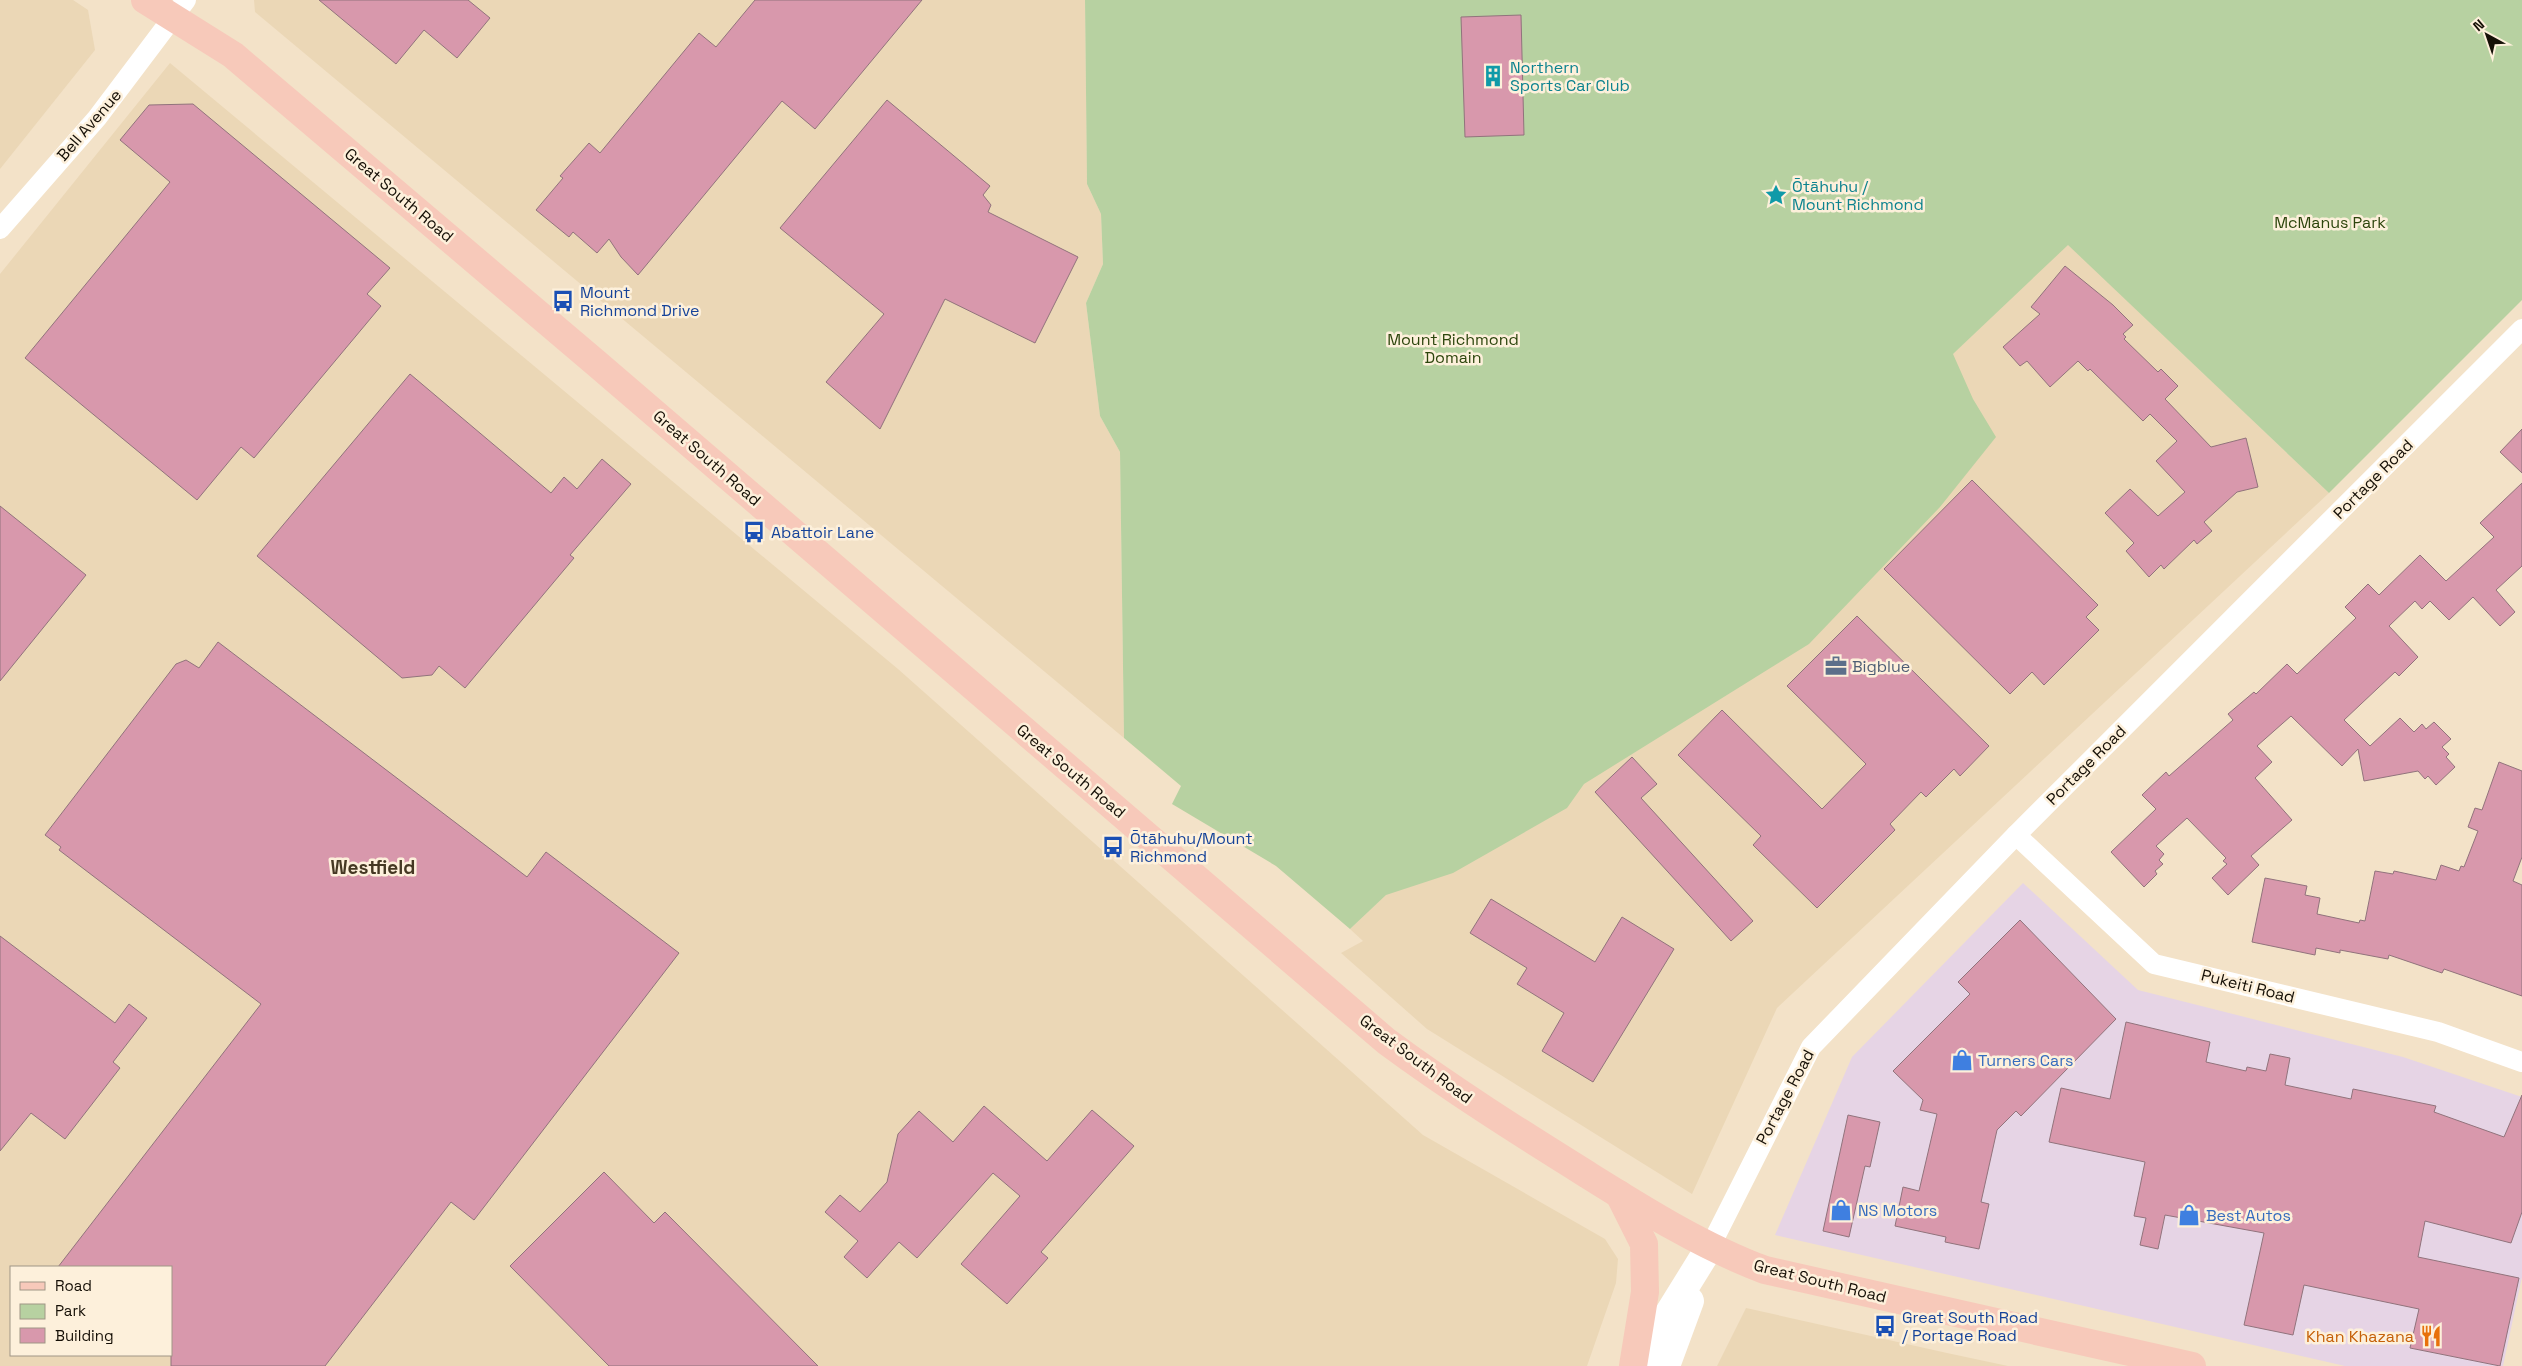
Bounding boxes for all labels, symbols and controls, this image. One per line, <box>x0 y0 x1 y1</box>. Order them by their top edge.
north arrow <box>2462 10 2512 60</box>
text: N <box>2469 15 2488 35</box>
place label: Northern Sports Car Club <box>1510 57 1630 96</box>
building icon: Northern Sports Car Club <box>1480 63 1506 89</box>
street label: Bell Avenue <box>52 85 126 165</box>
street label: Great South Road <box>340 143 458 247</box>
place label: Ōtāhuhu / Mount Richmond <box>1792 176 1924 215</box>
place icon: Ōtāhuhu / Mount Richmond <box>1763 182 1789 208</box>
park label: McManus Park <box>2274 212 2386 233</box>
place label: Mount Richmond Drive <box>580 282 700 321</box>
bus stop icon: Mount Richmond Drive <box>550 288 576 314</box>
park label: Mount Richmond Domain <box>1387 329 1519 368</box>
street label: Great South Road <box>649 405 765 511</box>
street label: Portage Road <box>2329 435 2417 523</box>
bus stop icon: Abattoir Lane <box>741 519 767 545</box>
place label: Abattoir Lane <box>771 522 874 543</box>
office icon: Bigblue <box>1823 653 1849 679</box>
place label: Bigblue <box>1852 656 1910 677</box>
street label: Great South Road <box>1012 719 1130 823</box>
street label: Portage Road <box>2042 721 2130 809</box>
place label: Ōtāhuhu/Mount Richmond <box>1130 828 1253 867</box>
bus stop icon: Ōtāhuhu/Mount Richmond <box>1100 834 1126 860</box>
district label: Westfield <box>331 855 415 880</box>
street label: Pukeiti Road <box>2199 964 2297 1008</box>
street label: Great South Road <box>1355 1010 1477 1108</box>
street label: Portage Road <box>1751 1046 1819 1148</box>
shop icon: Turners Cars <box>1949 1047 1975 1073</box>
place label: Turners Cars <box>1978 1050 2073 1071</box>
shop icon: NS Motors <box>1828 1197 1854 1223</box>
place label: NS Motors <box>1858 1200 1937 1221</box>
shop icon: Best Autos <box>2176 1202 2202 1228</box>
place label: Best Autos <box>2206 1205 2291 1226</box>
street label: Great South Road <box>1751 1254 1889 1308</box>
legend <box>10 1266 172 1356</box>
text: Road <box>55 1276 92 1295</box>
text: Park <box>55 1301 86 1320</box>
place label: Great South Road / Portage Road <box>1902 1307 2038 1346</box>
bus stop icon: Great South Road / Portage Road <box>1872 1313 1898 1339</box>
restaurant icon: Khan Khazana <box>2418 1323 2444 1349</box>
text: Building <box>55 1326 114 1345</box>
place label: Khan Khazana <box>2306 1326 2414 1347</box>

